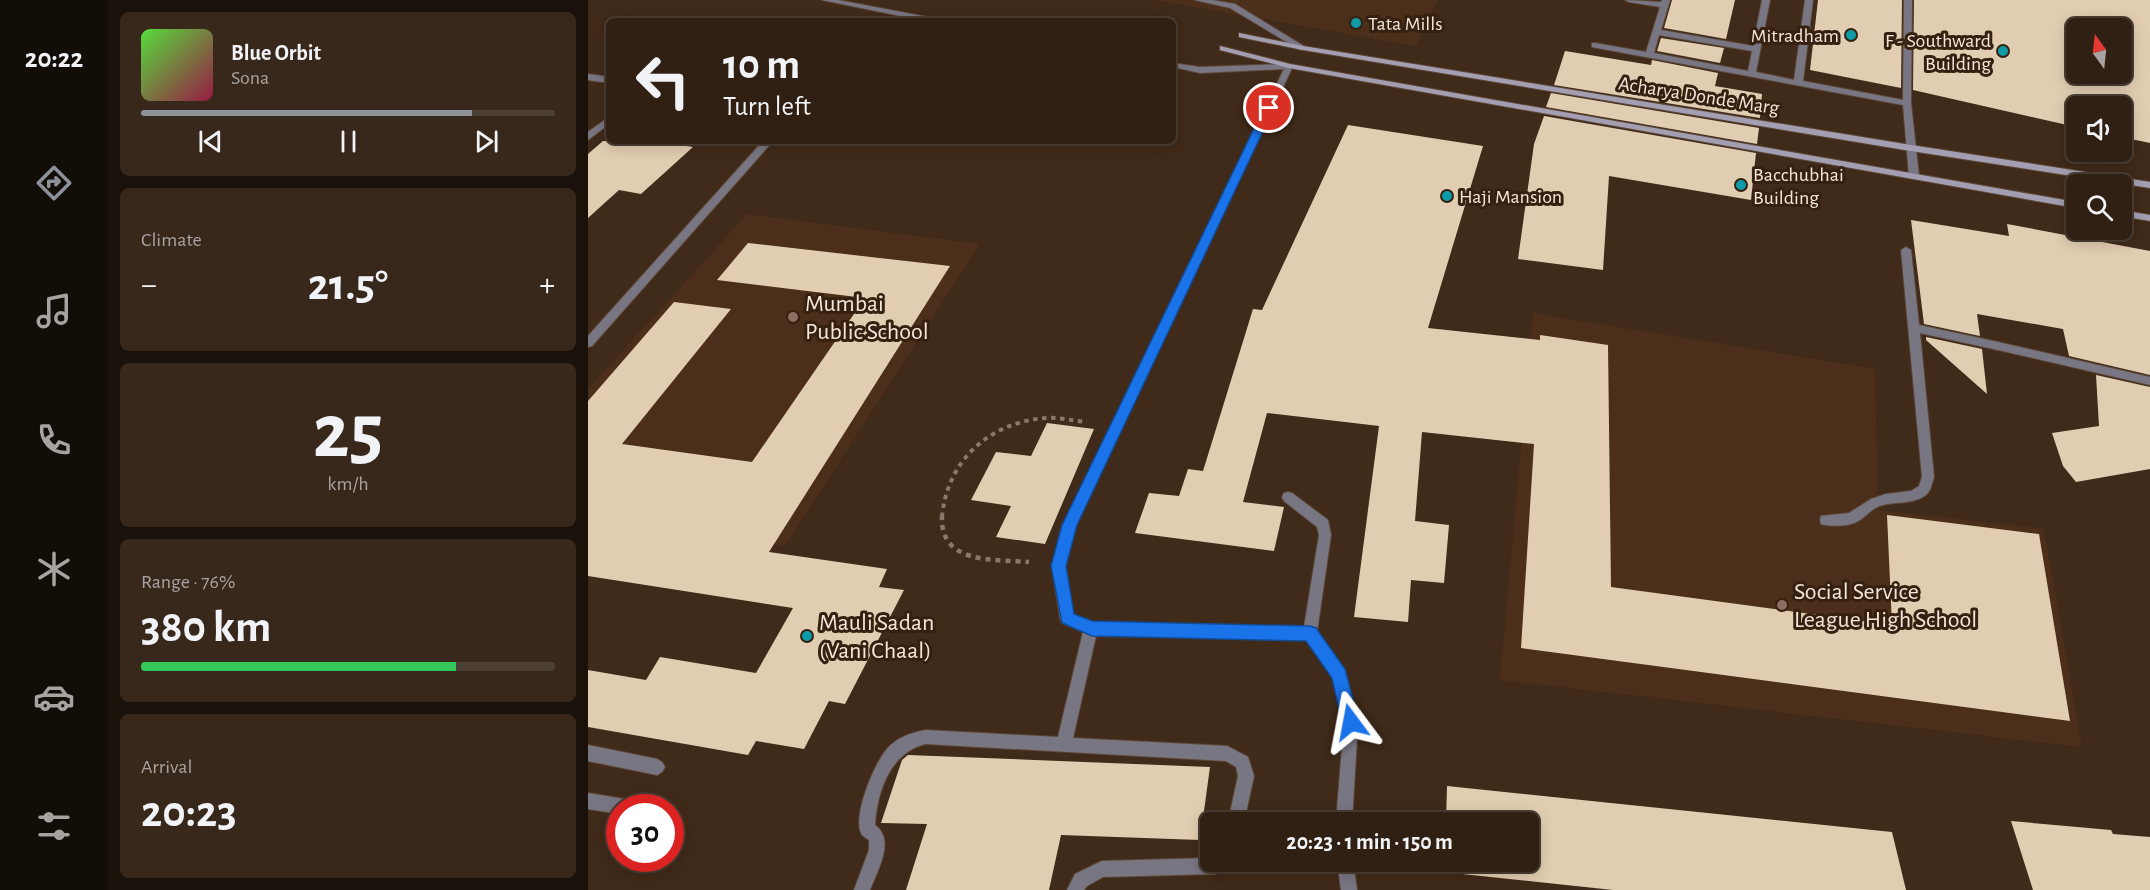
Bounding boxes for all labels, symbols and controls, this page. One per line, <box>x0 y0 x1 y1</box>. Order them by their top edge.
place label: Tata Mills <box>1368 14 1443 34</box>
marker: Tata Mills <box>1349 16 1363 30</box>
north arrow <box>2066 18 2132 84</box>
map controls <box>2066 18 2132 240</box>
place label: Mitradham <box>1751 26 1839 46</box>
marker: Mitradham <box>1844 28 1858 42</box>
place label: F - Southward Building <box>1885 31 1991 74</box>
text: Blue Orbit <box>231 42 321 64</box>
icon: left <box>624 42 702 120</box>
text: 10 m <box>723 44 800 86</box>
marker: F - Southward Building <box>1996 44 2010 58</box>
text: 20:22 <box>25 45 83 72</box>
text: Sona <box>231 68 269 88</box>
street label: Acharya Donde Marg <box>1617 73 1781 119</box>
pin <box>1243 82 1294 133</box>
icon: arrive <box>1252 91 1285 124</box>
text: Turn left <box>723 93 811 120</box>
button: sound <box>2066 96 2132 162</box>
icon: previous <box>194 125 227 158</box>
icon: pause <box>332 125 365 158</box>
icon: next <box>470 125 503 158</box>
icon: directions <box>33 162 75 204</box>
place label: Bacchubhai Building <box>1753 165 1844 208</box>
button: search <box>2066 174 2132 240</box>
marker: Bacchubhai Building <box>1734 178 1748 192</box>
place label: Haji Mansion <box>1459 187 1562 207</box>
marker: Haji Mansion <box>1440 189 1454 203</box>
text: Climate <box>141 230 202 250</box>
text: 21.5° <box>308 263 388 308</box>
text: − <box>141 269 157 302</box>
text: + <box>539 269 555 302</box>
icon: music <box>33 290 75 332</box>
place label: Mumbai Public School <box>805 292 929 344</box>
marker: Mumbai Public School <box>786 310 800 324</box>
text: 25 <box>313 394 383 472</box>
icon: phone <box>33 419 75 461</box>
text: km/h <box>327 474 369 494</box>
icon: climate <box>33 548 75 590</box>
text: Range · 76% <box>141 572 235 592</box>
place label: Social Service League High School <box>1794 580 1977 632</box>
marker: Social Service League High School <box>1775 598 1789 612</box>
text: 380 km <box>141 605 271 650</box>
place label: Mauli Sadan (Vani Chaal) <box>819 611 934 663</box>
marker: Mauli Sadan (Vani Chaal) <box>800 629 814 643</box>
icon: car <box>33 676 75 718</box>
position arrow <box>1319 690 1383 754</box>
text: Arrival <box>141 757 192 777</box>
text: 20:23 <box>141 790 237 835</box>
speed limit sign: 30 <box>606 794 684 872</box>
icon: filters <box>33 805 75 847</box>
text: 20:23 · 1 min · 150 m <box>1286 831 1453 853</box>

